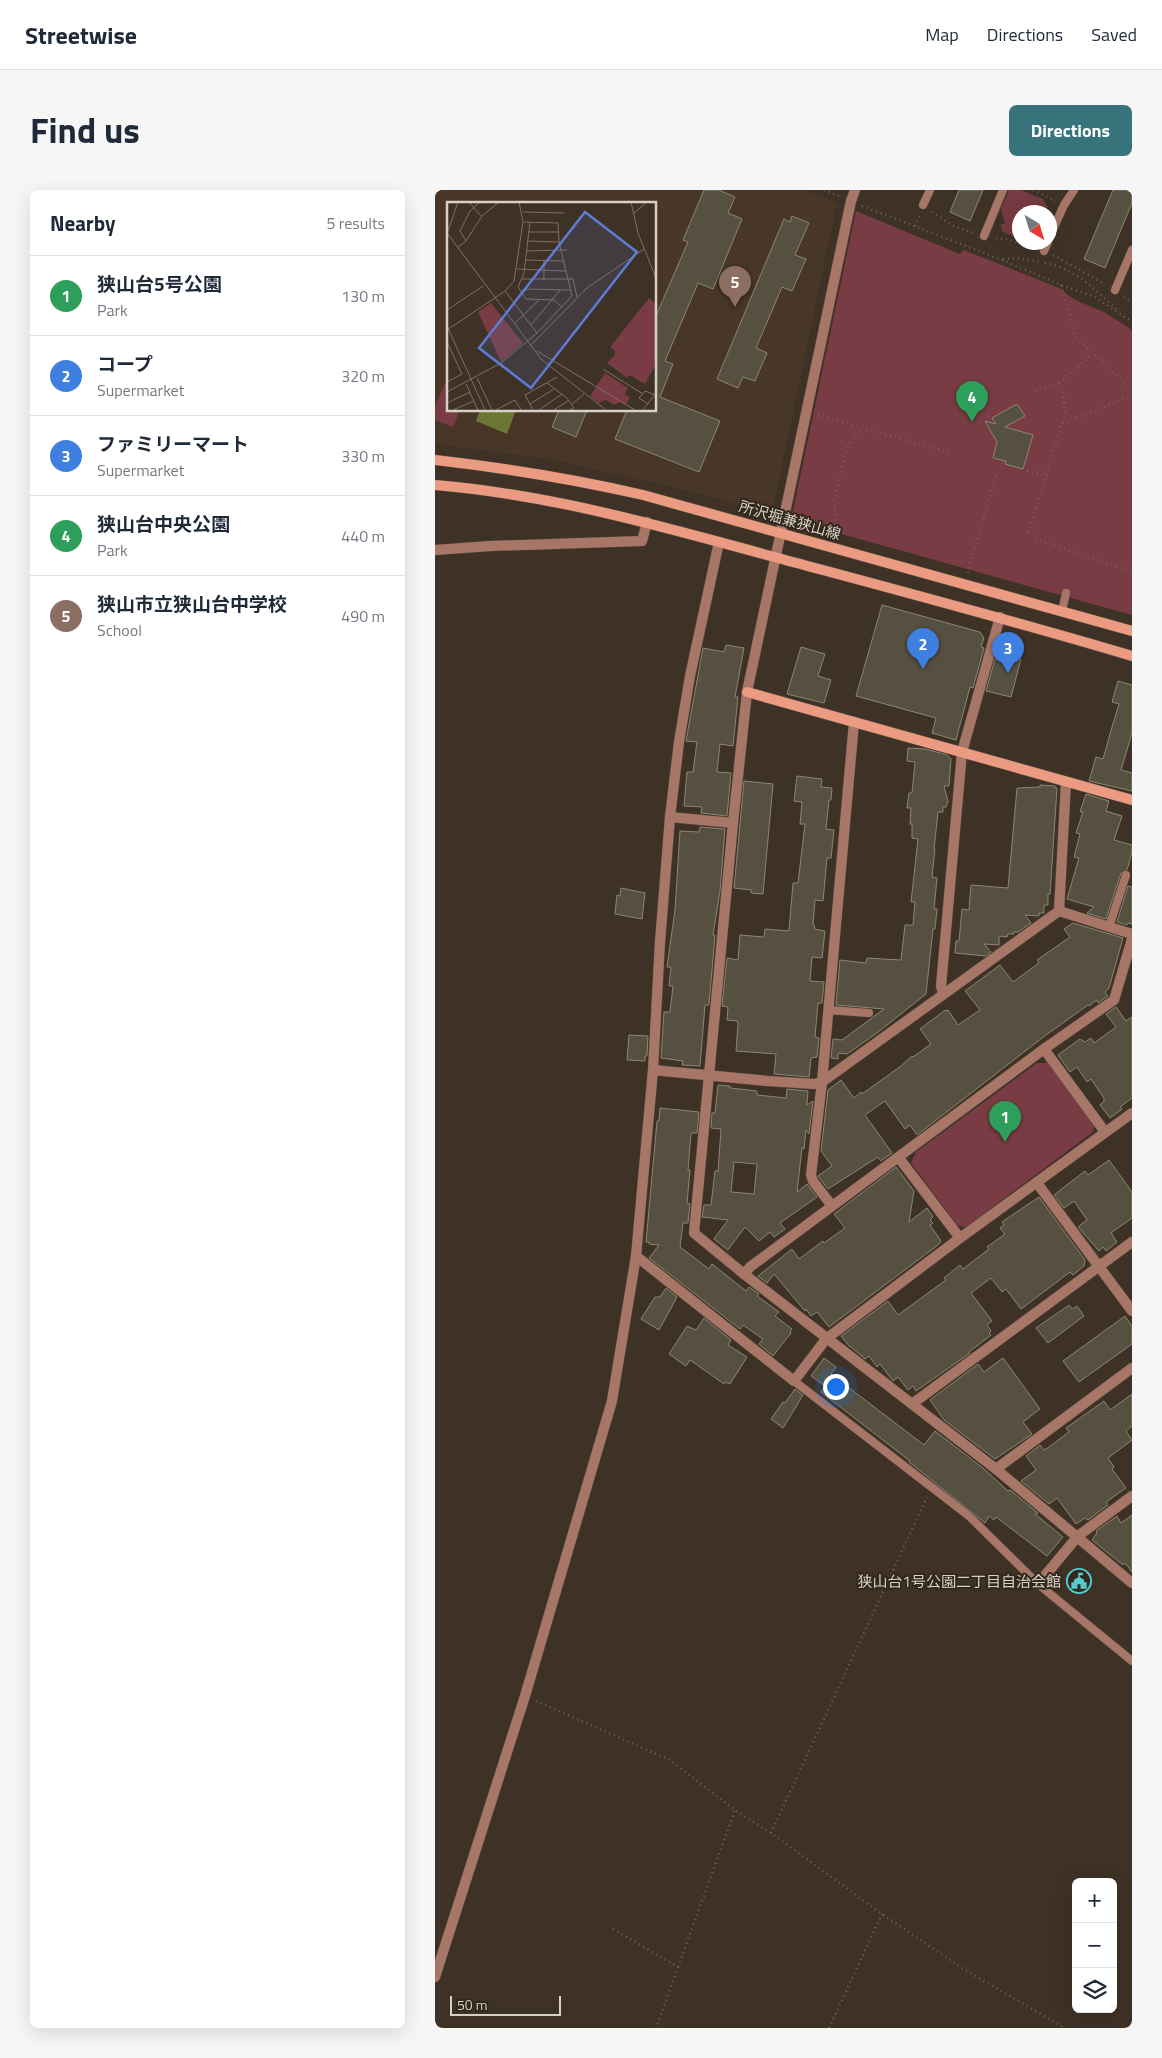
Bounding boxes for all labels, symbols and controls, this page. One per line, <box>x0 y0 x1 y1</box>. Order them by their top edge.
text: Streetwise <box>25 17 137 53</box>
text: Map <box>925 21 959 48</box>
text: Directions <box>987 21 1063 48</box>
text: Saved <box>1091 21 1137 48</box>
text: Find us <box>30 103 140 157</box>
button: Directions <box>1009 105 1132 156</box>
inset map <box>447 202 656 411</box>
north arrow <box>1012 205 1057 250</box>
text: Nearby <box>50 207 115 239</box>
text: 5 results <box>326 211 385 235</box>
pin: 5 <box>719 266 751 307</box>
text: 狭山台5号公園 <box>97 269 222 298</box>
text: 1 <box>62 284 70 308</box>
text: 130 m <box>341 284 385 308</box>
text: Park <box>97 298 128 322</box>
text: コープ <box>97 349 153 378</box>
text: 2 <box>62 364 70 388</box>
text: 320 m <box>341 364 385 388</box>
text: Supermarket <box>97 378 184 402</box>
pin: 4 <box>956 381 988 422</box>
text: ファミリーマート <box>97 429 249 458</box>
text: 3 <box>62 444 70 468</box>
text: 330 m <box>341 444 385 468</box>
text: Supermarket <box>97 458 184 482</box>
street label: 所沢堀兼狭山線 <box>736 494 844 546</box>
text: 狭山台中央公園 <box>97 509 230 538</box>
text: 4 <box>62 524 70 548</box>
text: 440 m <box>341 524 385 548</box>
text: Park <box>97 538 128 562</box>
text: 狭山市立狭山台中学校 <box>97 589 287 618</box>
text: 5 <box>62 604 70 628</box>
text: 490 m <box>341 604 385 628</box>
text: School <box>97 618 142 642</box>
pin: 2 <box>907 628 939 669</box>
pin: 3 <box>992 632 1024 673</box>
pin: 1 <box>989 1101 1021 1142</box>
your location <box>823 1374 849 1400</box>
public building icon: 狭山台1号公園二丁目自治会館 <box>1066 1568 1092 1594</box>
place label: 狭山台1号公園二丁目自治会館 <box>858 1570 1061 1593</box>
map controls <box>1072 1878 1117 2013</box>
button: + <box>1072 1878 1117 1923</box>
button: − <box>1072 1923 1117 1968</box>
button: layers <box>1072 1968 1117 2013</box>
scale bar <box>450 1993 561 2016</box>
text: 50 m <box>457 1994 487 2015</box>

